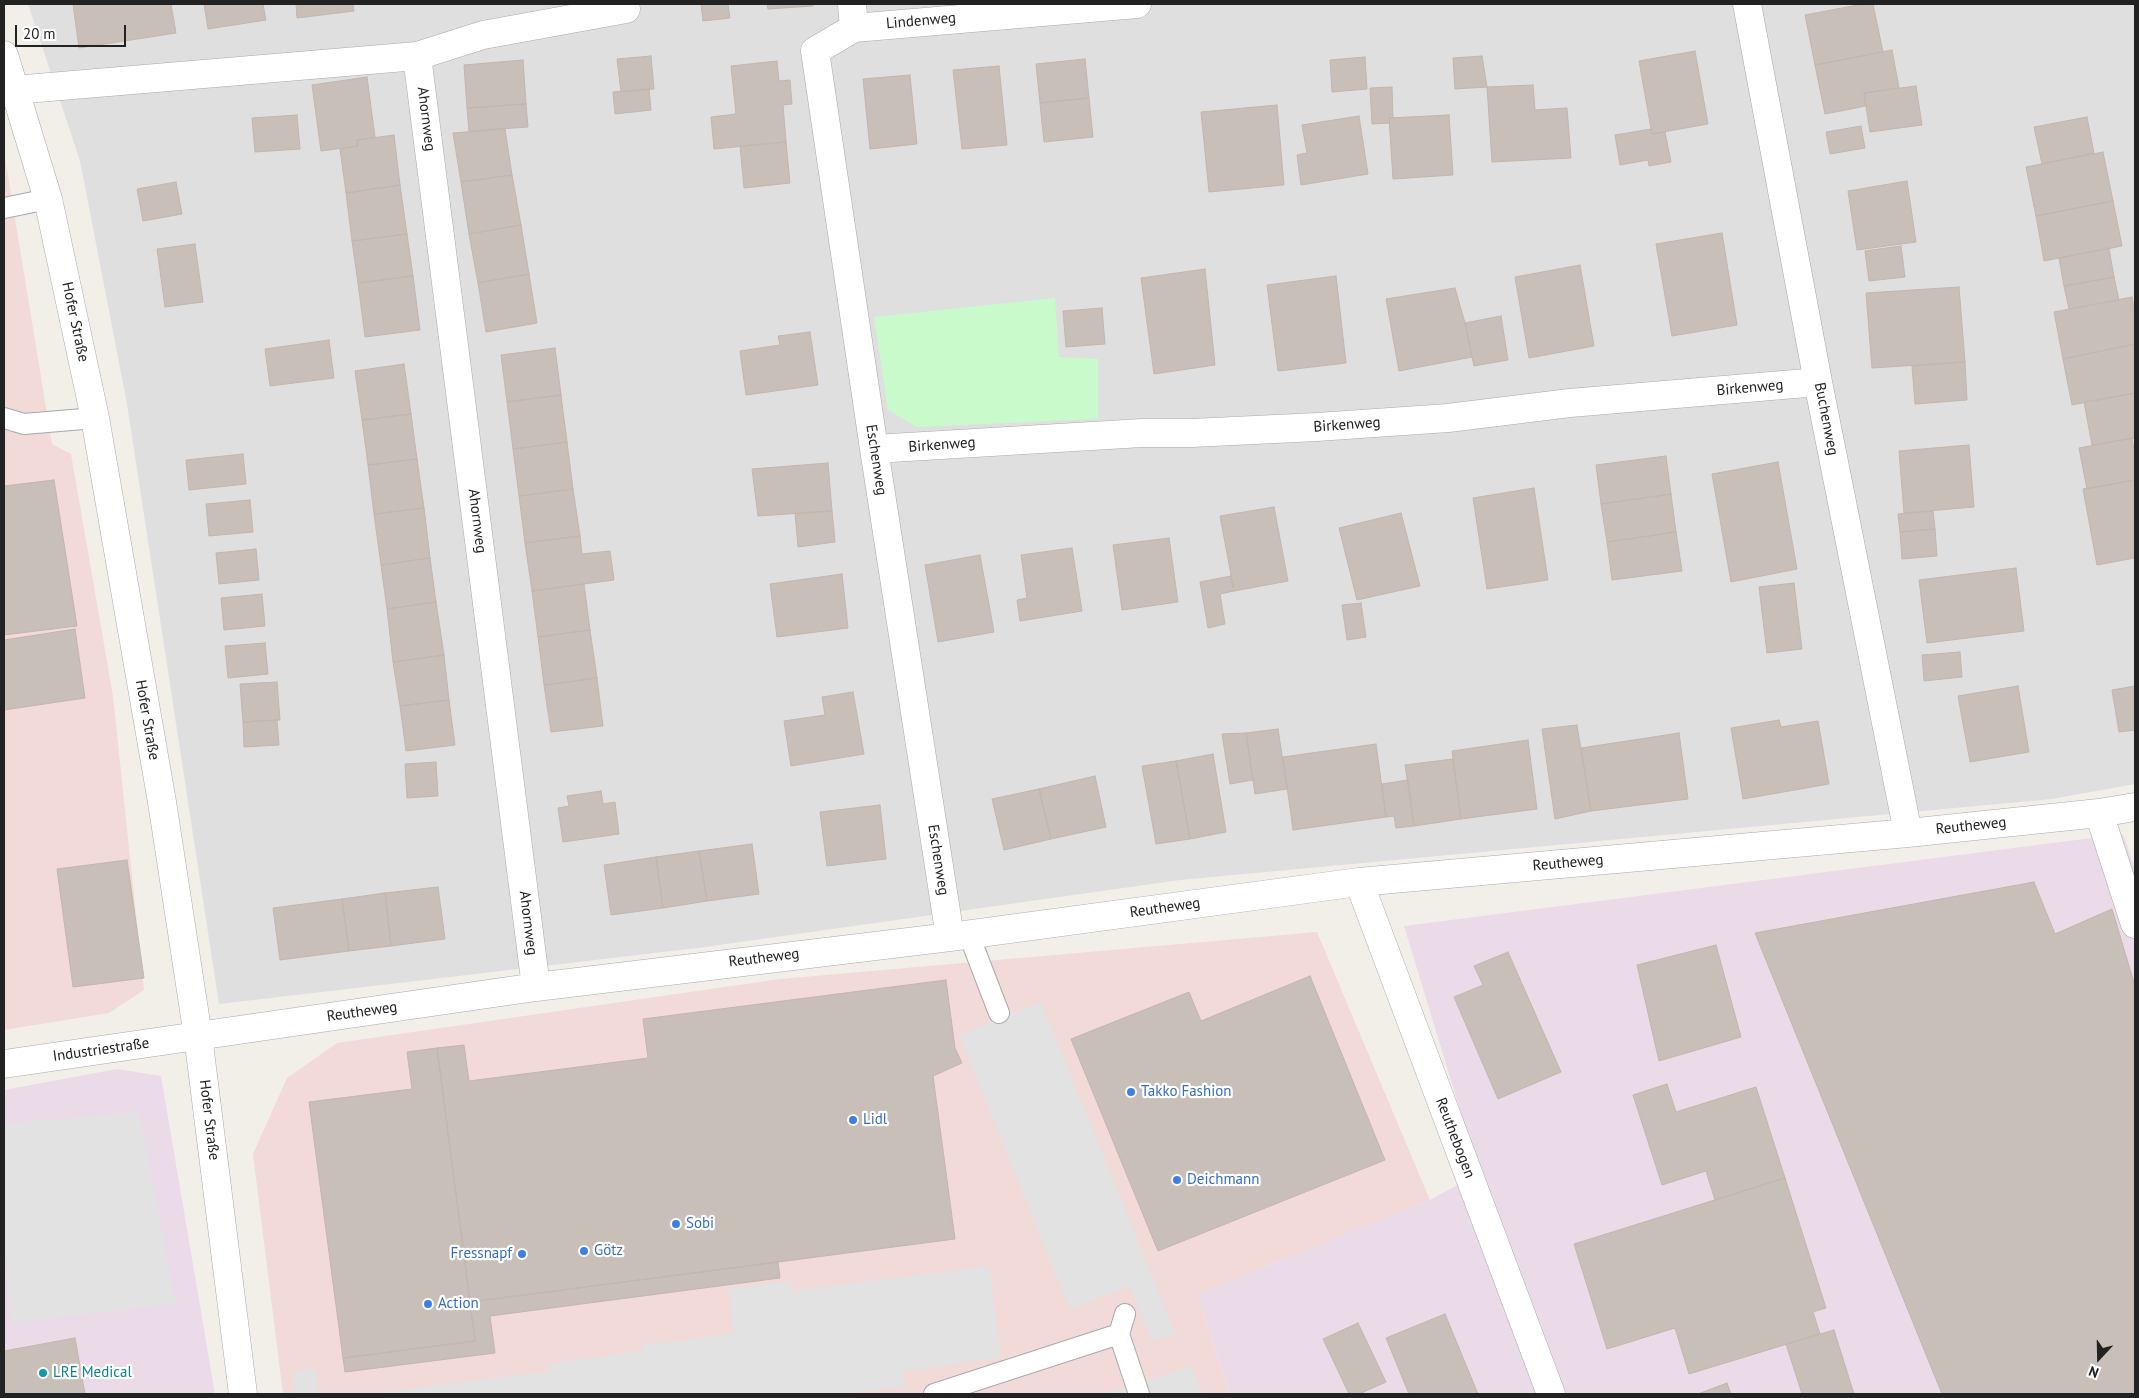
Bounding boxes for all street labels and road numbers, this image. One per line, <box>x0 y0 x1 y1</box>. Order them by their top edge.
street label: Lindenweg <box>885 9 957 33</box>
street label: Ahornweg <box>413 86 439 152</box>
street label: Hofer Straße <box>58 280 92 364</box>
street label: Birkenweg <box>1716 376 1784 400</box>
street label: Buchenweg <box>1810 381 1842 457</box>
street label: Birkenweg <box>1313 414 1381 436</box>
street label: Eschenweg <box>862 423 890 497</box>
street label: Birkenweg <box>908 434 976 456</box>
street label: Ahornweg <box>464 488 490 554</box>
street label: Hofer Straße <box>131 678 163 762</box>
street label: Reutheweg <box>1935 813 2007 839</box>
street label: Eschenweg <box>924 823 952 897</box>
street label: Reutheweg <box>1532 851 1604 875</box>
street label: Ahornweg <box>515 890 541 956</box>
street label: Reutheweg <box>1129 894 1201 922</box>
street label: Reutheweg <box>728 945 800 971</box>
street label: Reutheweg <box>326 998 398 1026</box>
street label: Industriestraße <box>52 1034 150 1066</box>
street label: Hofer Straße <box>195 1079 223 1161</box>
street label: Reuthebogen <box>1431 1095 1479 1181</box>

